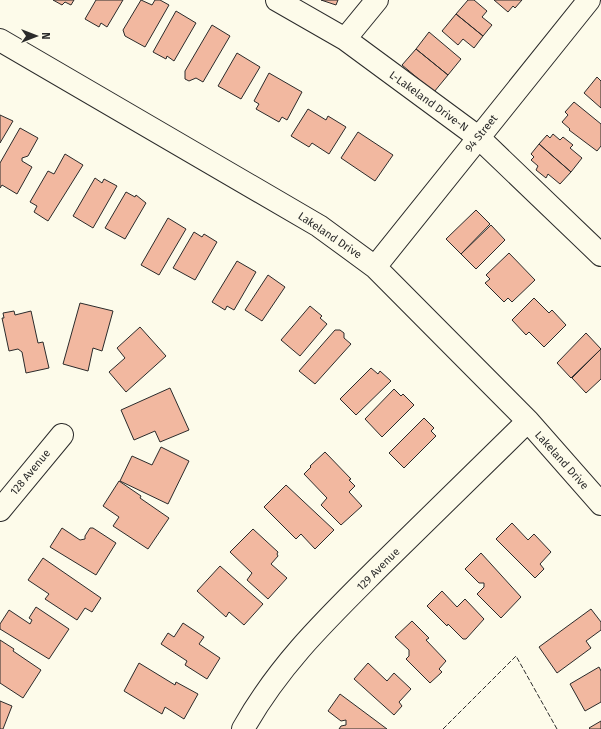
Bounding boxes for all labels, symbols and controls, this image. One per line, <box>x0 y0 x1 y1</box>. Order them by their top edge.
north arrow <box>16 16 56 56</box>
text: N <box>39 32 52 40</box>
street label: L-Lakeland Drive-N <box>387 68 471 134</box>
street label: 94 Street <box>462 112 500 155</box>
street label: Lakeland Drive <box>296 209 364 261</box>
street label: Lakeland Drive <box>532 429 591 492</box>
street label: 128 Avenue <box>8 447 53 498</box>
street label: 129 Avenue <box>354 545 403 594</box>

